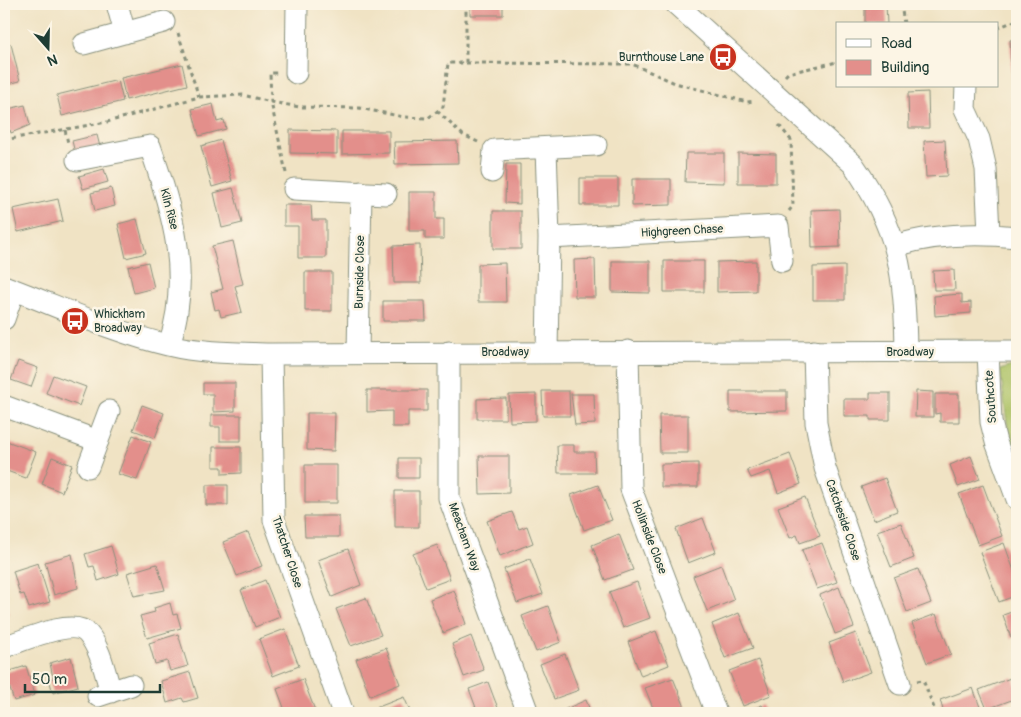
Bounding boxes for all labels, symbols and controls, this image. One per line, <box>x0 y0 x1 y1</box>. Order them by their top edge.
north arrow <box>22 22 72 72</box>
legend <box>836 22 998 88</box>
text: Road <box>881 34 912 53</box>
bus stop icon: Burnthouse Lane <box>708 42 738 72</box>
text: N <box>45 50 60 69</box>
place label: Burnthouse Lane <box>619 50 704 65</box>
text: Building <box>881 58 929 77</box>
street label: Kiln Rise <box>156 187 182 231</box>
street label: Highgreen Chase <box>640 221 724 241</box>
street label: Burnside Close <box>352 235 368 309</box>
bus stop icon: Whickham Broadway <box>60 306 90 336</box>
place label: Whickham Broadway <box>94 307 145 336</box>
street label: Broadway <box>481 345 529 360</box>
street label: Broadway <box>886 345 934 360</box>
street label: Southcote <box>982 370 1000 424</box>
street label: Catcheside Close <box>822 477 864 563</box>
street label: Hollinside Close <box>628 498 670 576</box>
street label: Meacham Way <box>445 501 483 573</box>
street label: Thatcher Close <box>268 514 306 590</box>
scale bar <box>25 662 160 694</box>
text: 50 m <box>32 670 67 689</box>

